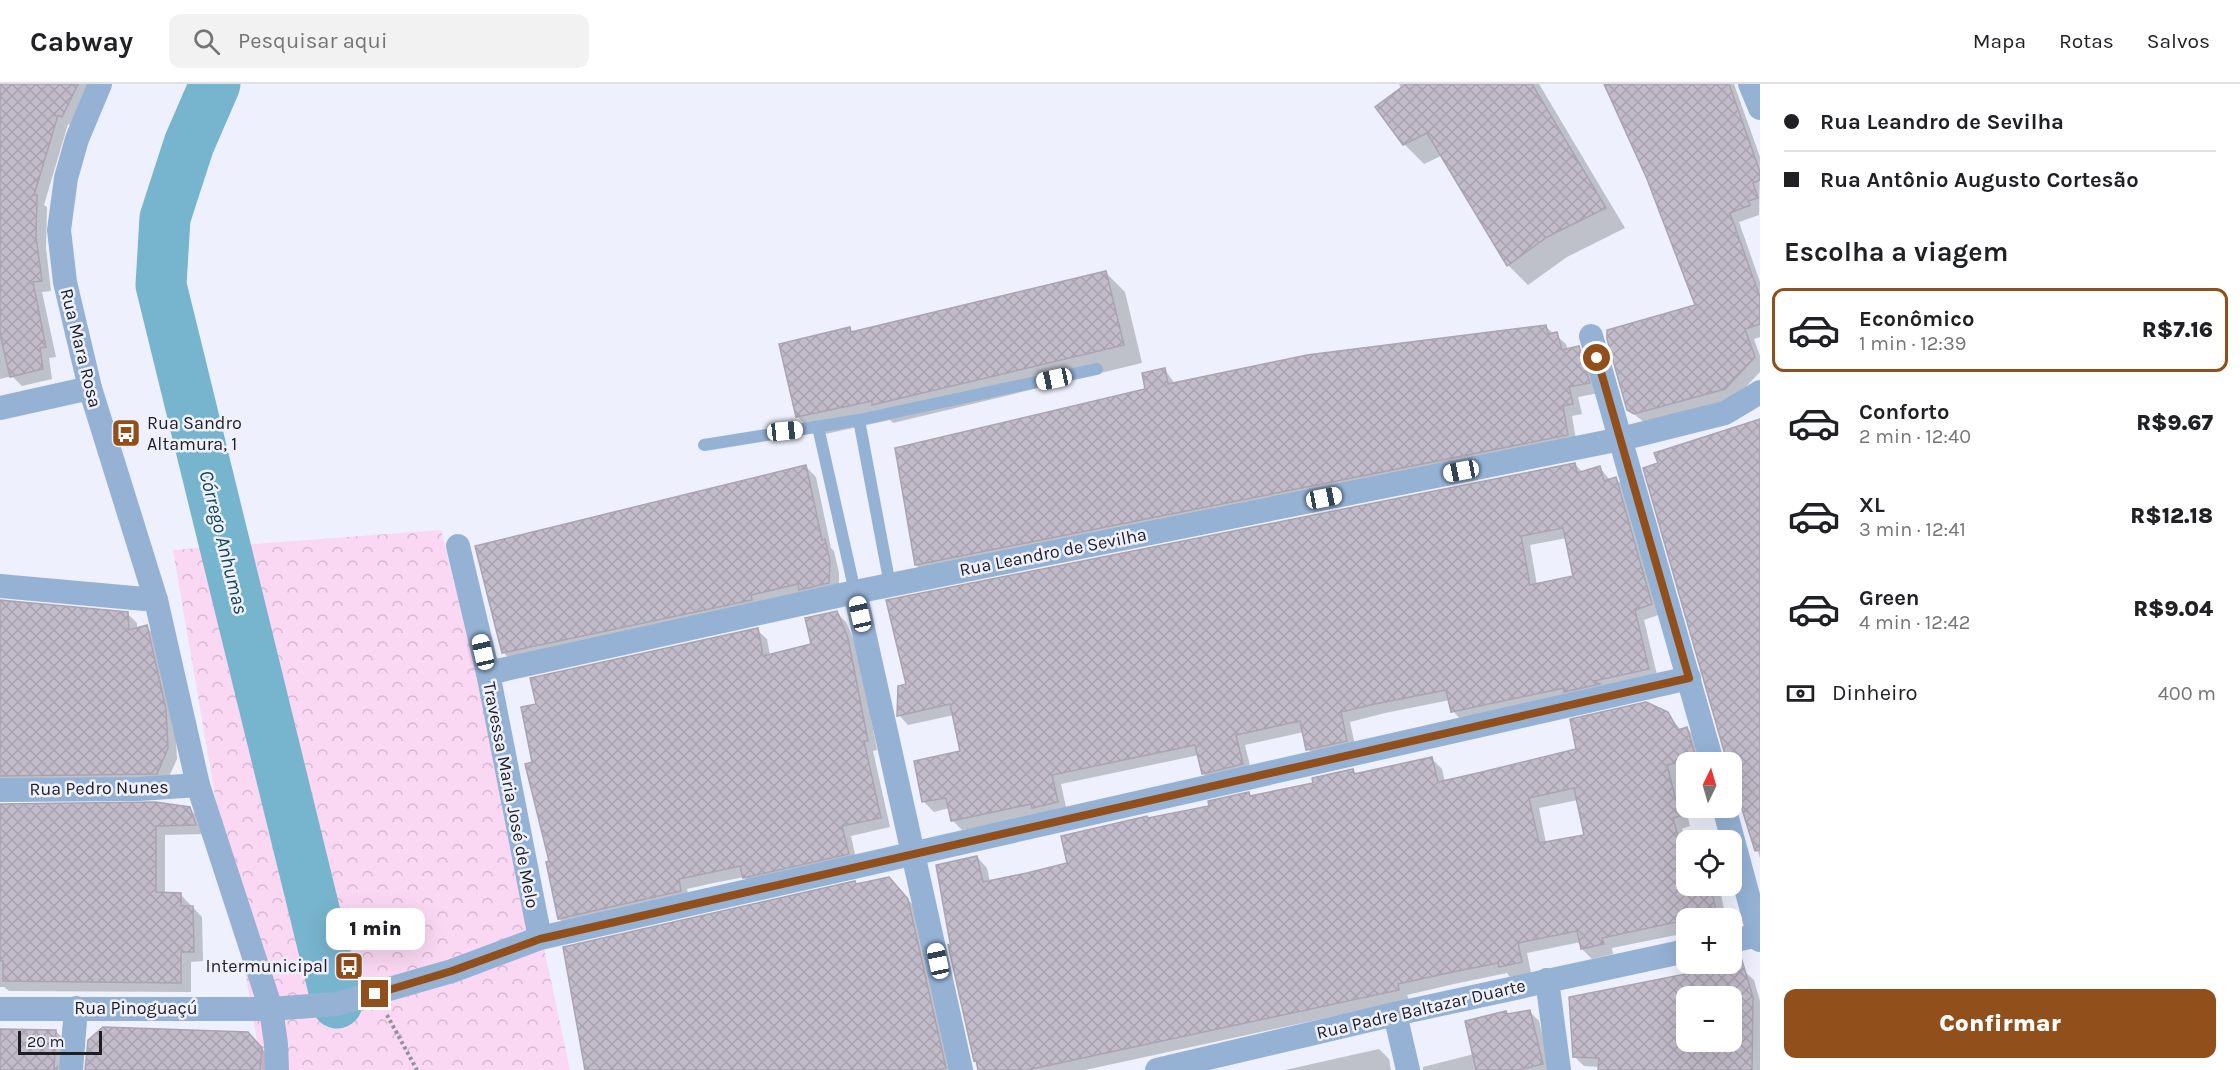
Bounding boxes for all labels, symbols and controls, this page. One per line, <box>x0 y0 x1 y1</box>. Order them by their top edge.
search box <box>169 14 589 68</box>
text: Cabway <box>30 25 133 58</box>
icon: search <box>190 25 223 58</box>
text: Pesquisar aqui <box>238 28 387 54</box>
text: Mapa <box>1973 29 2026 53</box>
text: Rotas <box>2059 29 2114 53</box>
text: Salvos <box>2147 29 2210 53</box>
text: Rua Leandro de Sevilha <box>1820 109 2064 135</box>
text: Rua Antônio Augusto Cortesão <box>1820 167 2139 193</box>
text: Escolha a viagem <box>1784 236 2008 268</box>
street label: Rua Mara Rosa <box>56 286 106 410</box>
icon: car <box>1787 303 1841 357</box>
text: Econômico <box>1859 306 1974 332</box>
text: R$7.16 <box>2142 317 2213 343</box>
text: 1 min · 12:39 <box>1859 332 1966 355</box>
route start <box>1583 344 1610 371</box>
car <box>1035 366 1073 392</box>
icon: car <box>1787 396 1841 450</box>
text: Conforto <box>1859 399 1949 425</box>
text: R$9.67 <box>2136 410 2213 436</box>
place label: Rua Sandro Altamura, 1 <box>147 412 242 455</box>
bus stop icon: Rua Sandro Altamura, 1 <box>110 417 142 449</box>
car <box>766 420 804 442</box>
text: 2 min · 12:40 <box>1859 425 1971 448</box>
car <box>1442 459 1480 483</box>
water label: Córrego Anhumas <box>195 468 253 616</box>
car <box>1305 486 1343 510</box>
icon: car <box>1787 489 1841 543</box>
text: XL <box>1859 492 1885 518</box>
text: R$12.18 <box>2130 503 2213 529</box>
text: 3 min · 12:41 <box>1859 518 1966 541</box>
street label: Rua Leandro de Sevilha <box>957 523 1149 581</box>
icon: car <box>1787 582 1841 636</box>
text: Green <box>1859 585 1920 611</box>
car <box>847 594 873 634</box>
text: R$9.04 <box>2133 596 2213 622</box>
text: 4 min · 12:42 <box>1859 611 1970 634</box>
car <box>470 632 496 672</box>
icon: cash <box>1784 677 1817 710</box>
street label: Travessa Maria José de Melo <box>478 680 544 910</box>
text: Dinheiro <box>1832 680 1917 706</box>
text: 400 m <box>2158 682 2216 705</box>
north arrow <box>1676 752 1742 818</box>
map controls <box>1676 752 1742 1052</box>
street label: Rua Pedro Nunes <box>29 776 169 800</box>
button: locate <box>1676 830 1742 896</box>
callout: 1 min <box>326 907 424 949</box>
button: + <box>1676 908 1742 974</box>
text: 1 min <box>349 917 402 940</box>
car <box>925 942 951 980</box>
bus stop icon: Intermunicipal <box>333 950 365 982</box>
place label: Intermunicipal <box>205 955 328 977</box>
street label: Rua Padre Baltazar Duarte <box>1314 974 1528 1044</box>
route end <box>361 980 388 1007</box>
button: − <box>1676 986 1742 1052</box>
button: Confirmar <box>1784 989 2216 1058</box>
street label: Rua Pinoguaçú <box>74 997 198 1019</box>
scale bar <box>18 1028 102 1056</box>
text: 20 m <box>27 1032 65 1051</box>

